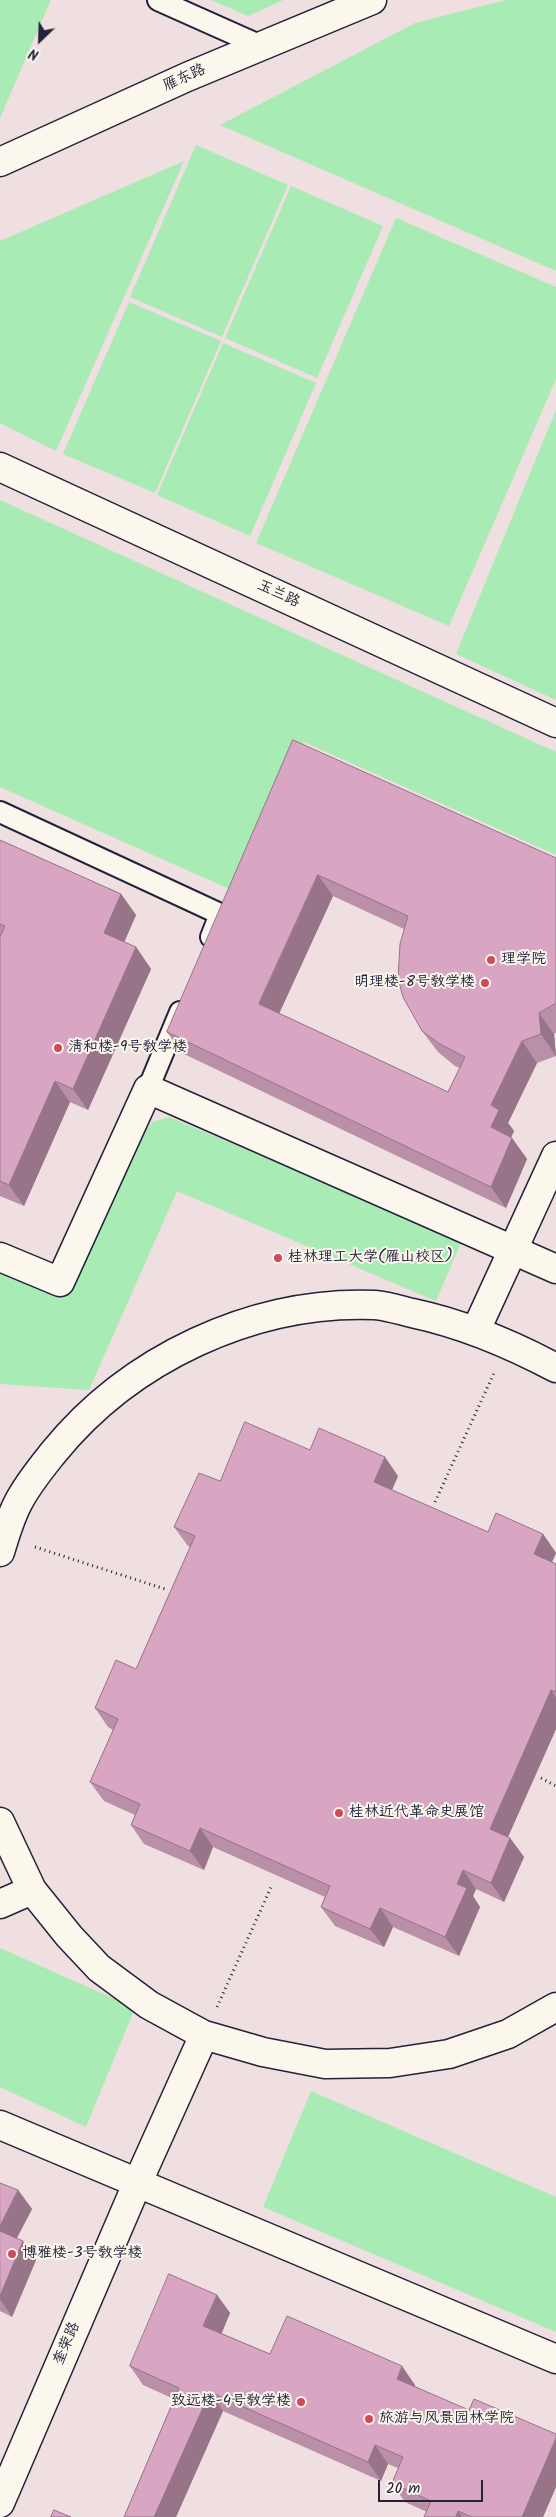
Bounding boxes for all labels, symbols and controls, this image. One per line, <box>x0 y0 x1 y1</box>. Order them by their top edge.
north arrow <box>15 15 65 65</box>
text: N <box>25 42 42 66</box>
street label: 雁东路 <box>161 62 209 96</box>
street label: 玉兰路 <box>254 577 302 613</box>
place label: 理学院 <box>501 951 546 969</box>
marker: 理学院 <box>485 954 497 966</box>
place label: 明理楼-8号教学楼 <box>354 974 475 992</box>
marker: 明理楼-8号教学楼 <box>479 977 491 989</box>
place label: 清和楼-9号教学楼 <box>68 1039 187 1057</box>
marker: 清和楼-9号教学楼 <box>52 1042 64 1054</box>
place label: 桂林理工大学(雁山校区) <box>288 1249 453 1267</box>
marker: 桂林理工大学(雁山校区) <box>272 1252 284 1264</box>
place label: 桂林近代革命史展馆 <box>349 1804 484 1822</box>
marker: 桂林近代革命史展馆 <box>333 1807 345 1819</box>
place label: 博雅楼-3号教学楼 <box>22 2245 142 2263</box>
marker: 博雅楼-3号教学楼 <box>6 2248 18 2260</box>
street label: 奎荣路 <box>51 2320 85 2368</box>
place label: 致远楼-4号教学楼 <box>171 2393 291 2411</box>
marker: 致远楼-4号教学楼 <box>295 2396 307 2408</box>
place label: 旅游与风景园林学院 <box>379 2410 514 2428</box>
marker: 旅游与风景园林学院 <box>363 2413 375 2425</box>
scale bar <box>381 2470 486 2502</box>
text: 20 m <box>386 2477 420 2501</box>

